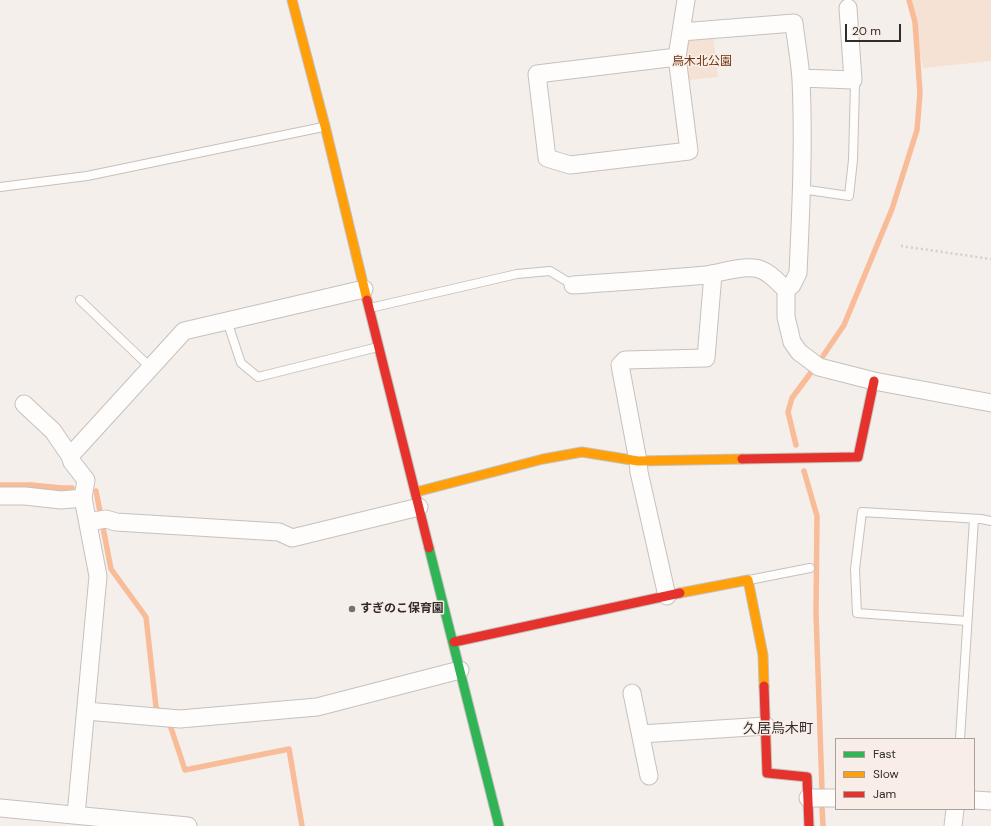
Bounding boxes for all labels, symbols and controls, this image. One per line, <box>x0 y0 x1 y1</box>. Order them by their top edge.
scale bar <box>847 16 903 42</box>
text: 20 m <box>852 23 881 39</box>
park label: 烏木北公園 <box>672 55 732 69</box>
place label: すぎのこ保育園 <box>360 602 444 616</box>
marker: すぎのこ保育園 <box>347 604 357 614</box>
district label: 久居烏木町 <box>743 721 813 737</box>
legend <box>835 738 975 810</box>
text: Fast <box>873 746 896 762</box>
text: Slow <box>873 766 899 782</box>
text: Jam <box>873 786 896 802</box>

